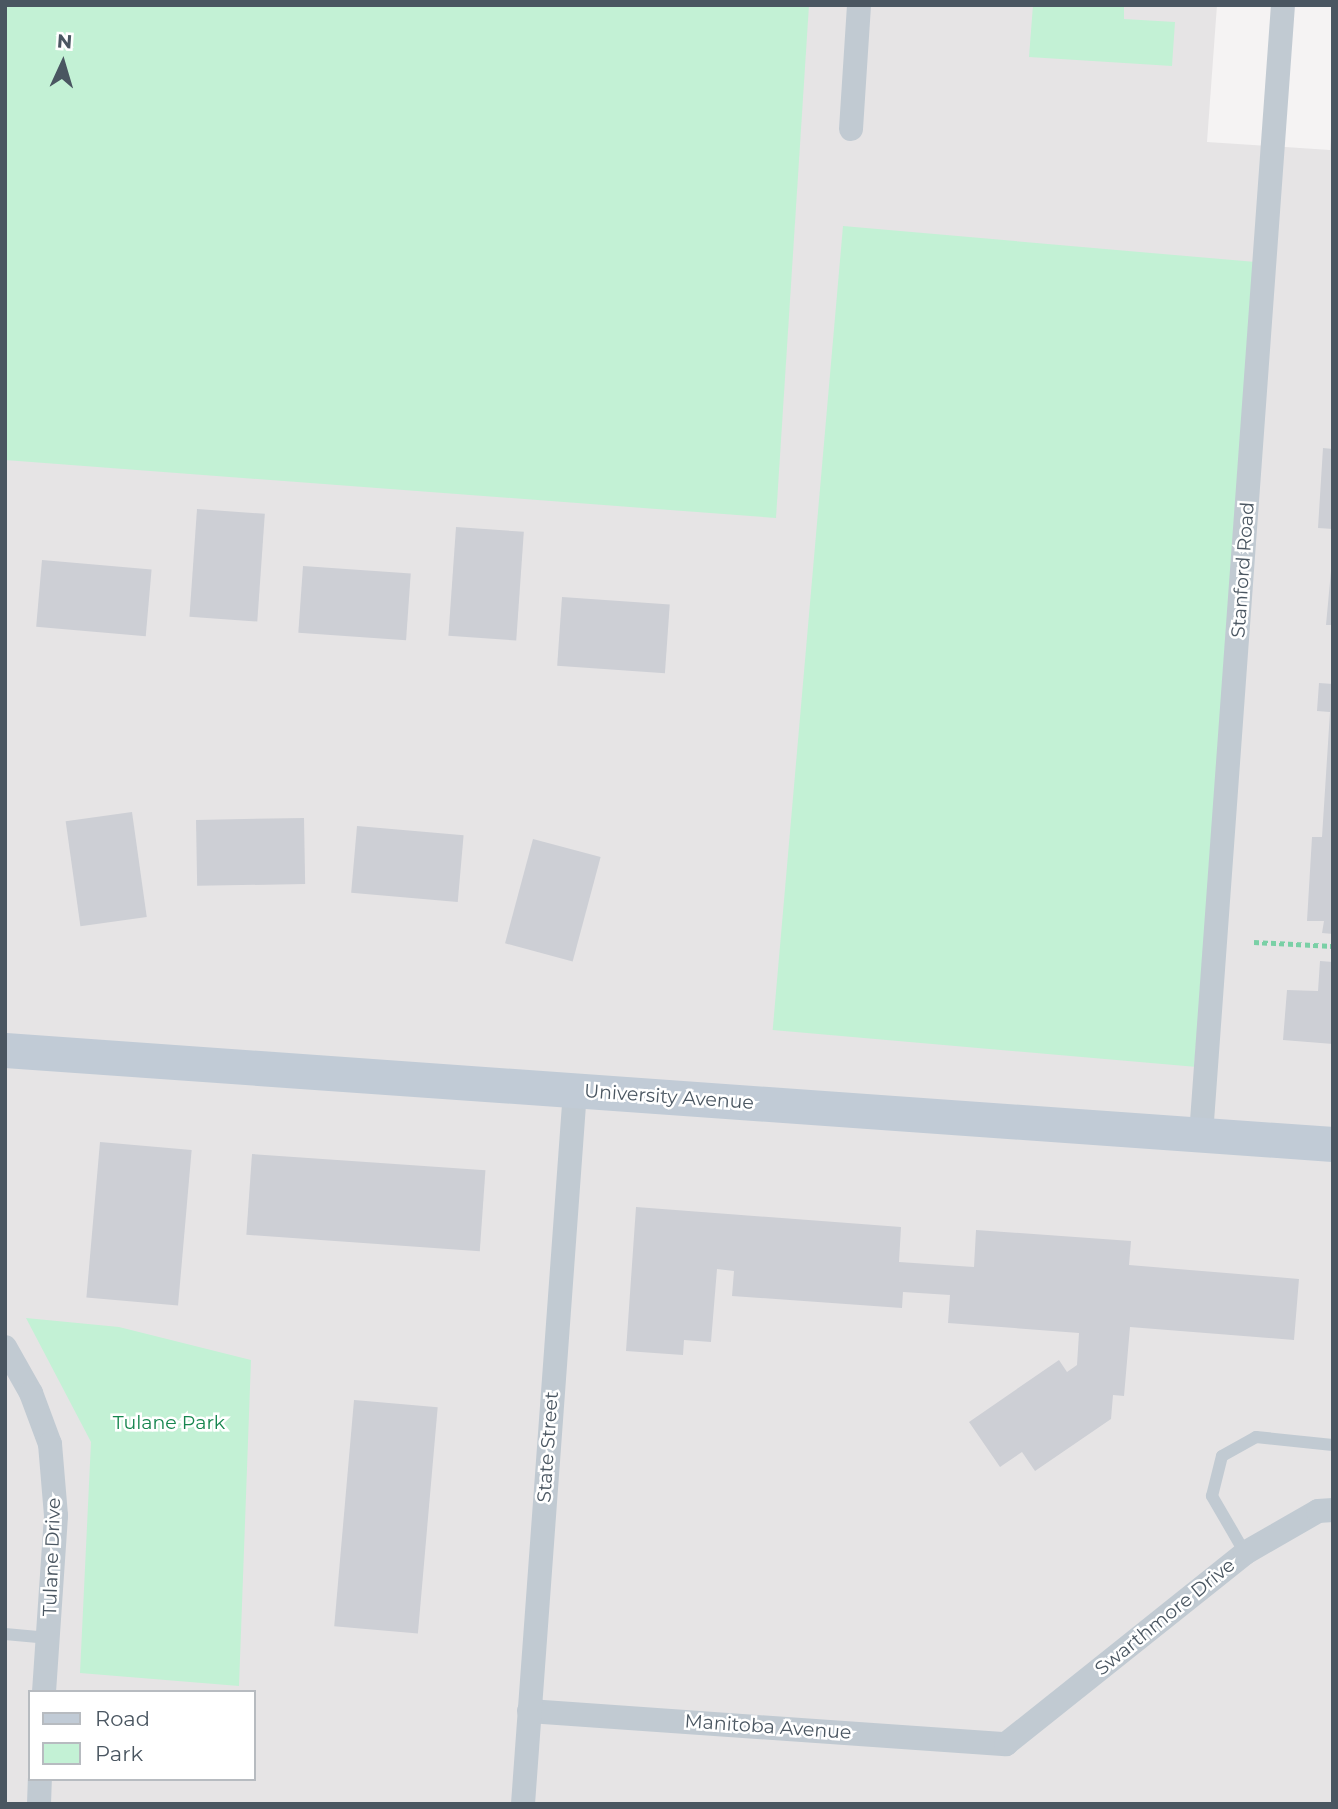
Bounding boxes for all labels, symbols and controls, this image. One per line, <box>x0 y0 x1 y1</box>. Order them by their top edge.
north arrow <box>28 28 98 98</box>
text: N <box>56 30 73 54</box>
street label: Stanford Road <box>1227 501 1259 639</box>
street label: University Avenue <box>583 1080 755 1114</box>
street label: State Street <box>533 1391 563 1503</box>
park label: Tulane Park <box>113 1412 225 1434</box>
street label: Tulane Drive <box>39 1497 65 1617</box>
street label: Swarthmore Drive <box>1091 1554 1239 1680</box>
legend <box>28 1690 256 1781</box>
text: Road <box>95 1706 150 1731</box>
street label: Manitoba Avenue <box>684 1710 852 1744</box>
text: Park <box>95 1741 143 1766</box>

